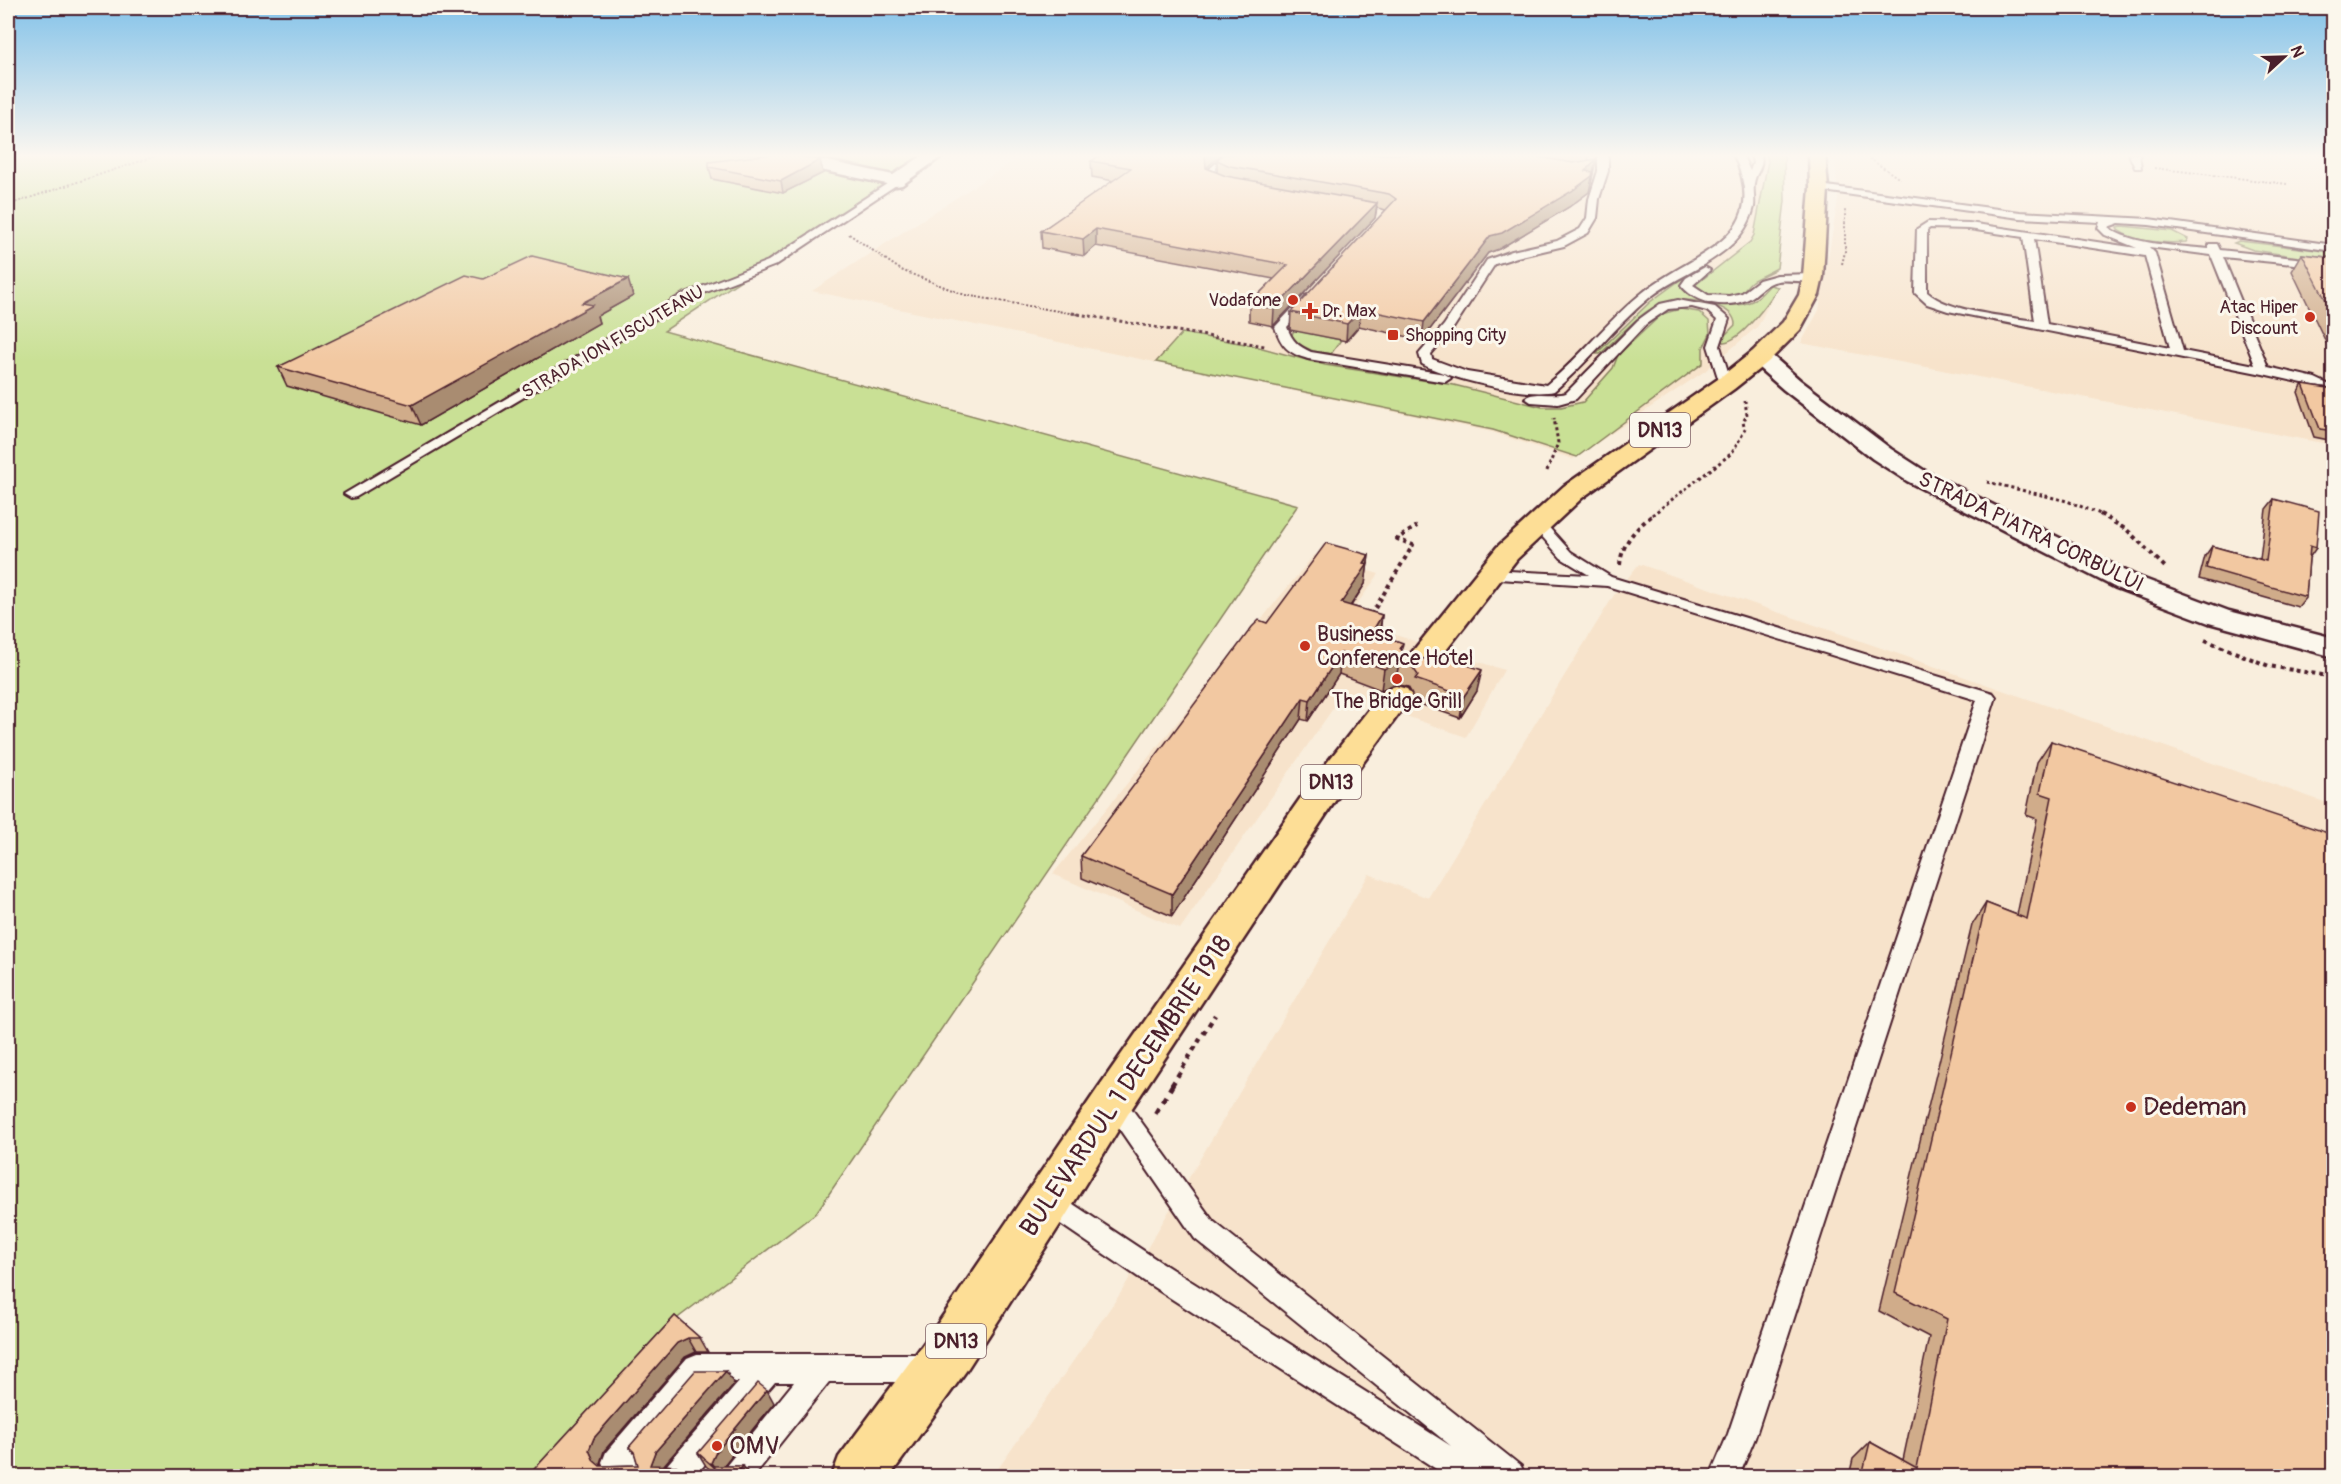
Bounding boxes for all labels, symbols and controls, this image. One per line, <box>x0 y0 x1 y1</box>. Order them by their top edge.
north arrow <box>2254 27 2314 87</box>
text: N <box>2286 43 2308 61</box>
street label: STRADA ION FISCUTEANU <box>518 280 708 404</box>
place label: Vodafone <box>1209 289 1281 312</box>
marker: Vodafone <box>1286 293 1300 307</box>
place label: Atac Hiper Discount <box>2219 296 2299 340</box>
place label: Dr. Max <box>1322 300 1377 323</box>
marker: Dr. Max <box>1303 304 1317 318</box>
marker: Atac Hiper Discount <box>2303 310 2317 324</box>
place label: Shopping City <box>1405 324 1507 347</box>
marker: Shopping City <box>1386 328 1400 342</box>
road number: DN13 <box>1630 413 1690 447</box>
street label: STRADA PIATRA CORBULUI <box>1914 466 2148 598</box>
place label: Business Conference Hotel <box>1317 621 1473 672</box>
marker: Business Conference Hotel <box>1298 639 1312 653</box>
marker: The Bridge Grill <box>1390 672 1404 686</box>
place label: The Bridge Grill <box>1332 688 1462 715</box>
road number: DN13 <box>1301 765 1361 799</box>
street label: BULEVARDUL 1 DECEMBRIE 1918 <box>1013 929 1239 1243</box>
place label: Dedeman <box>2143 1091 2247 1123</box>
marker: Dedeman <box>2124 1100 2138 1114</box>
road number: DN13 <box>926 1324 986 1358</box>
place label: OMV <box>729 1430 780 1462</box>
marker: OMV <box>710 1439 724 1453</box>

